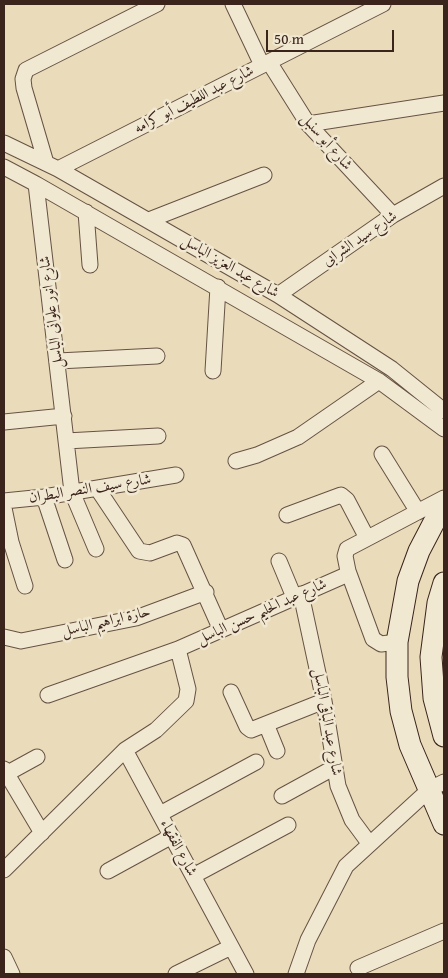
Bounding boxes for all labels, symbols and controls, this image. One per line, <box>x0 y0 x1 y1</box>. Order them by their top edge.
scale bar <box>268 20 396 52</box>
text: 50 m <box>274 28 304 49</box>
street label: شارع عبد اللطيف أبو كرامه <box>131 62 257 138</box>
street label: شارع أبو سنبل <box>296 110 356 174</box>
street label: شارع سيد الشرابى <box>319 207 401 271</box>
street label: شارع عبد العزيز الباسل <box>178 232 282 302</box>
street label: شارع انور علوانى الباسل <box>36 255 68 369</box>
street label: شارع سيف النصر البطران <box>28 470 152 508</box>
street label: شارع عبد الحليم حسن الباسل <box>194 575 330 649</box>
street label: حارة ابراهيم الباسل <box>60 603 152 641</box>
street label: شارع عبد الباقى الباسل <box>309 667 345 777</box>
street label: شارع الفقهاء <box>156 817 200 879</box>

